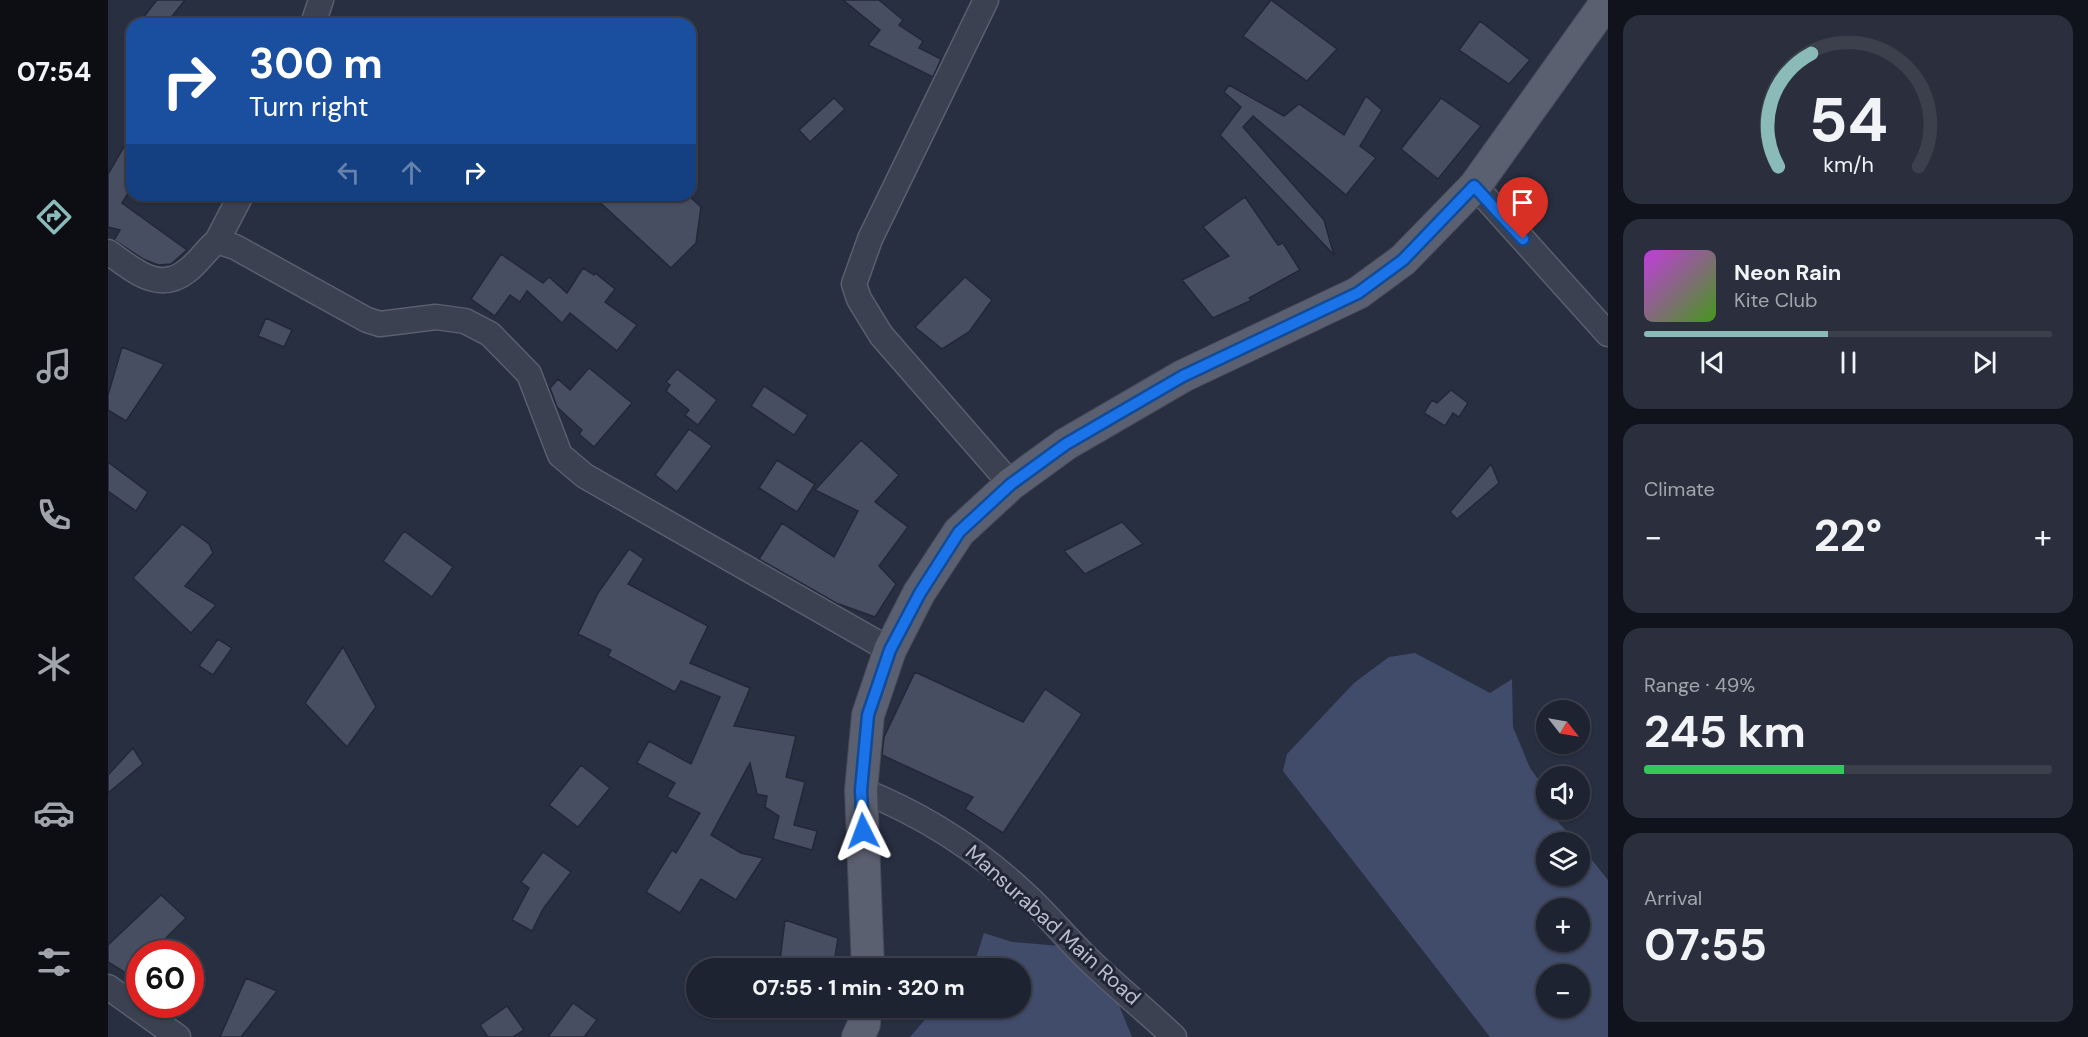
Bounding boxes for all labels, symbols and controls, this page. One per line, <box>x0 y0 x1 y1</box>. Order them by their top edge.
text: 300 m <box>249 36 383 91</box>
icon: right <box>150 42 228 120</box>
text: 07:54 <box>17 54 91 89</box>
text: 54 <box>1808 79 1888 160</box>
text: Turn right <box>249 89 369 124</box>
text: km/h <box>1823 151 1873 179</box>
icon: left <box>332 156 365 189</box>
icon: ahead <box>395 156 428 189</box>
icon: right <box>458 156 491 189</box>
pin <box>1497 177 1548 239</box>
icon: arrive <box>1506 186 1539 219</box>
icon: directions <box>33 196 75 238</box>
text: Neon Rain <box>1734 258 1841 287</box>
text: Kite Club <box>1734 287 1818 313</box>
icon: music <box>33 345 75 387</box>
icon: previous <box>1696 346 1729 379</box>
icon: pause <box>1832 346 1865 379</box>
icon: next <box>1968 346 2001 379</box>
text: Climate <box>1644 476 1715 502</box>
icon: phone <box>33 494 75 536</box>
text: 22° <box>1814 506 1882 565</box>
text: − <box>1644 515 1662 558</box>
text: + <box>2034 515 2052 558</box>
icon: climate <box>33 643 75 685</box>
text: Range · 49% <box>1644 672 1755 698</box>
north arrow <box>1536 700 1590 754</box>
map controls <box>1536 700 1590 1018</box>
text: 245 km <box>1644 702 1806 761</box>
button: sound <box>1536 766 1590 820</box>
icon: car <box>33 792 75 834</box>
position arrow <box>831 799 895 863</box>
button: layers <box>1536 832 1590 886</box>
street label: Mansurabad Main Road <box>959 839 1147 1011</box>
text: Arrival <box>1644 885 1702 911</box>
button: + <box>1536 898 1590 952</box>
text: 07:55 <box>1644 915 1767 974</box>
speed limit sign: 60 <box>126 940 204 1018</box>
icon: filters <box>33 941 75 983</box>
button: − <box>1536 964 1590 1018</box>
text: 07:55 · 1 min · 320 m <box>752 973 965 1002</box>

